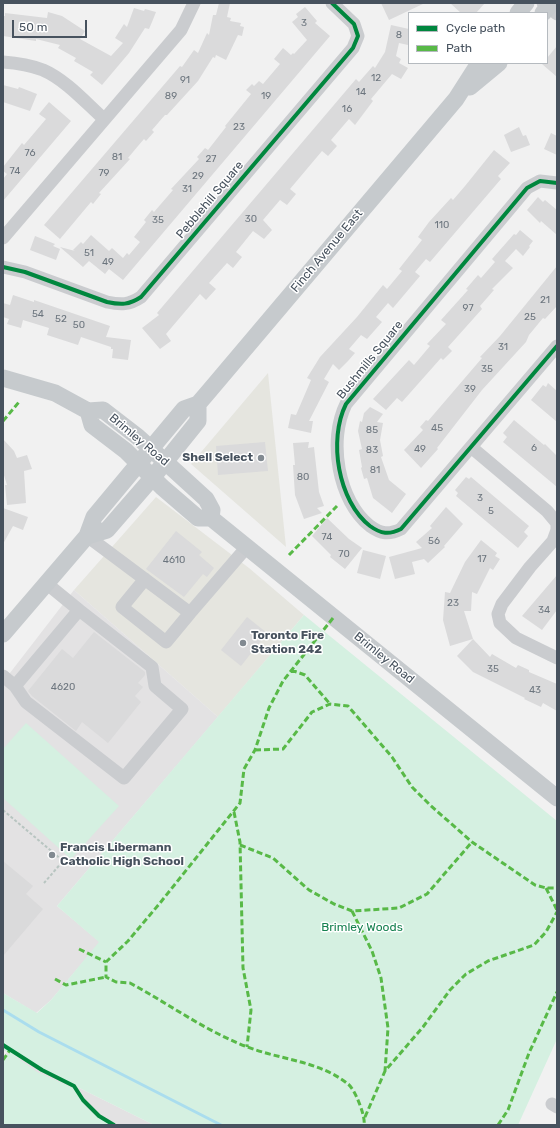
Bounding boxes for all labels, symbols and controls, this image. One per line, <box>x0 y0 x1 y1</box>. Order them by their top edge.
scale bar <box>14 12 89 38</box>
legend <box>408 12 548 64</box>
house number: 3 <box>301 17 307 29</box>
text: 50 m <box>19 20 47 34</box>
text: Cycle path <box>446 21 505 35</box>
house number: 8 <box>396 29 402 41</box>
text: Path <box>446 41 472 55</box>
house number: 12 <box>371 72 381 84</box>
house number: 91 <box>180 74 190 86</box>
house number: 14 <box>356 86 366 98</box>
house number: 89 <box>165 90 177 102</box>
house number: 19 <box>261 90 271 102</box>
house number: 16 <box>342 103 352 115</box>
house number: 23 <box>233 121 245 133</box>
house number: 76 <box>25 147 35 159</box>
house number: 81 <box>112 151 122 163</box>
house number: 27 <box>206 153 216 165</box>
street label: Pebblehill Square <box>173 158 247 242</box>
house number: 74 <box>10 165 20 177</box>
house number: 79 <box>98 167 110 179</box>
house number: 29 <box>192 170 204 182</box>
house number: 31 <box>182 183 192 195</box>
street label: Finch Avenue East <box>288 207 366 295</box>
house number: 30 <box>245 213 257 225</box>
house number: 35 <box>152 214 164 226</box>
house number: 110 <box>435 219 449 231</box>
house number: 51 <box>84 247 94 259</box>
house number: 49 <box>102 256 114 268</box>
house number: 21 <box>540 294 550 306</box>
house number: 97 <box>462 302 474 314</box>
house number: 54 <box>32 308 44 320</box>
house number: 25 <box>524 311 536 323</box>
house number: 52 <box>55 313 67 325</box>
street label: Bushmills Square <box>334 318 406 402</box>
house number: 50 <box>73 319 85 331</box>
house number: 31 <box>498 341 508 353</box>
house number: 35 <box>481 363 493 375</box>
house number: 39 <box>464 383 476 395</box>
street label: Brimley Road <box>106 411 172 469</box>
house number: 45 <box>431 422 443 434</box>
house number: 85 <box>366 424 378 436</box>
house number: 6 <box>531 442 537 454</box>
house number: 49 <box>414 443 426 455</box>
house number: 83 <box>366 444 378 456</box>
place label: Shell Select <box>182 451 253 465</box>
marker: Shell Select <box>256 453 266 463</box>
house number: 81 <box>370 464 380 476</box>
house number: 80 <box>297 471 309 483</box>
house number: 3 <box>477 492 483 504</box>
house number: 5 <box>488 505 494 517</box>
house number: 74 <box>322 531 332 543</box>
house number: 56 <box>428 535 440 547</box>
house number: 70 <box>338 548 350 560</box>
house number: 17 <box>477 553 487 565</box>
house number: 4610 <box>163 554 185 566</box>
house number: 23 <box>447 597 459 609</box>
house number: 34 <box>538 604 550 616</box>
place label: Toronto Fire Station 242 <box>251 629 324 657</box>
street label: Brimley Road <box>351 629 417 687</box>
marker: Toronto Fire Station 242 <box>238 638 248 648</box>
house number: 35 <box>487 663 499 675</box>
house number: 4620 <box>51 681 75 693</box>
house number: 43 <box>529 684 541 696</box>
place label: Francis Libermann Catholic High School <box>60 841 184 869</box>
marker: Francis Libermann Catholic High School <box>47 850 57 860</box>
park label: Brimley Woods <box>321 921 403 935</box>

